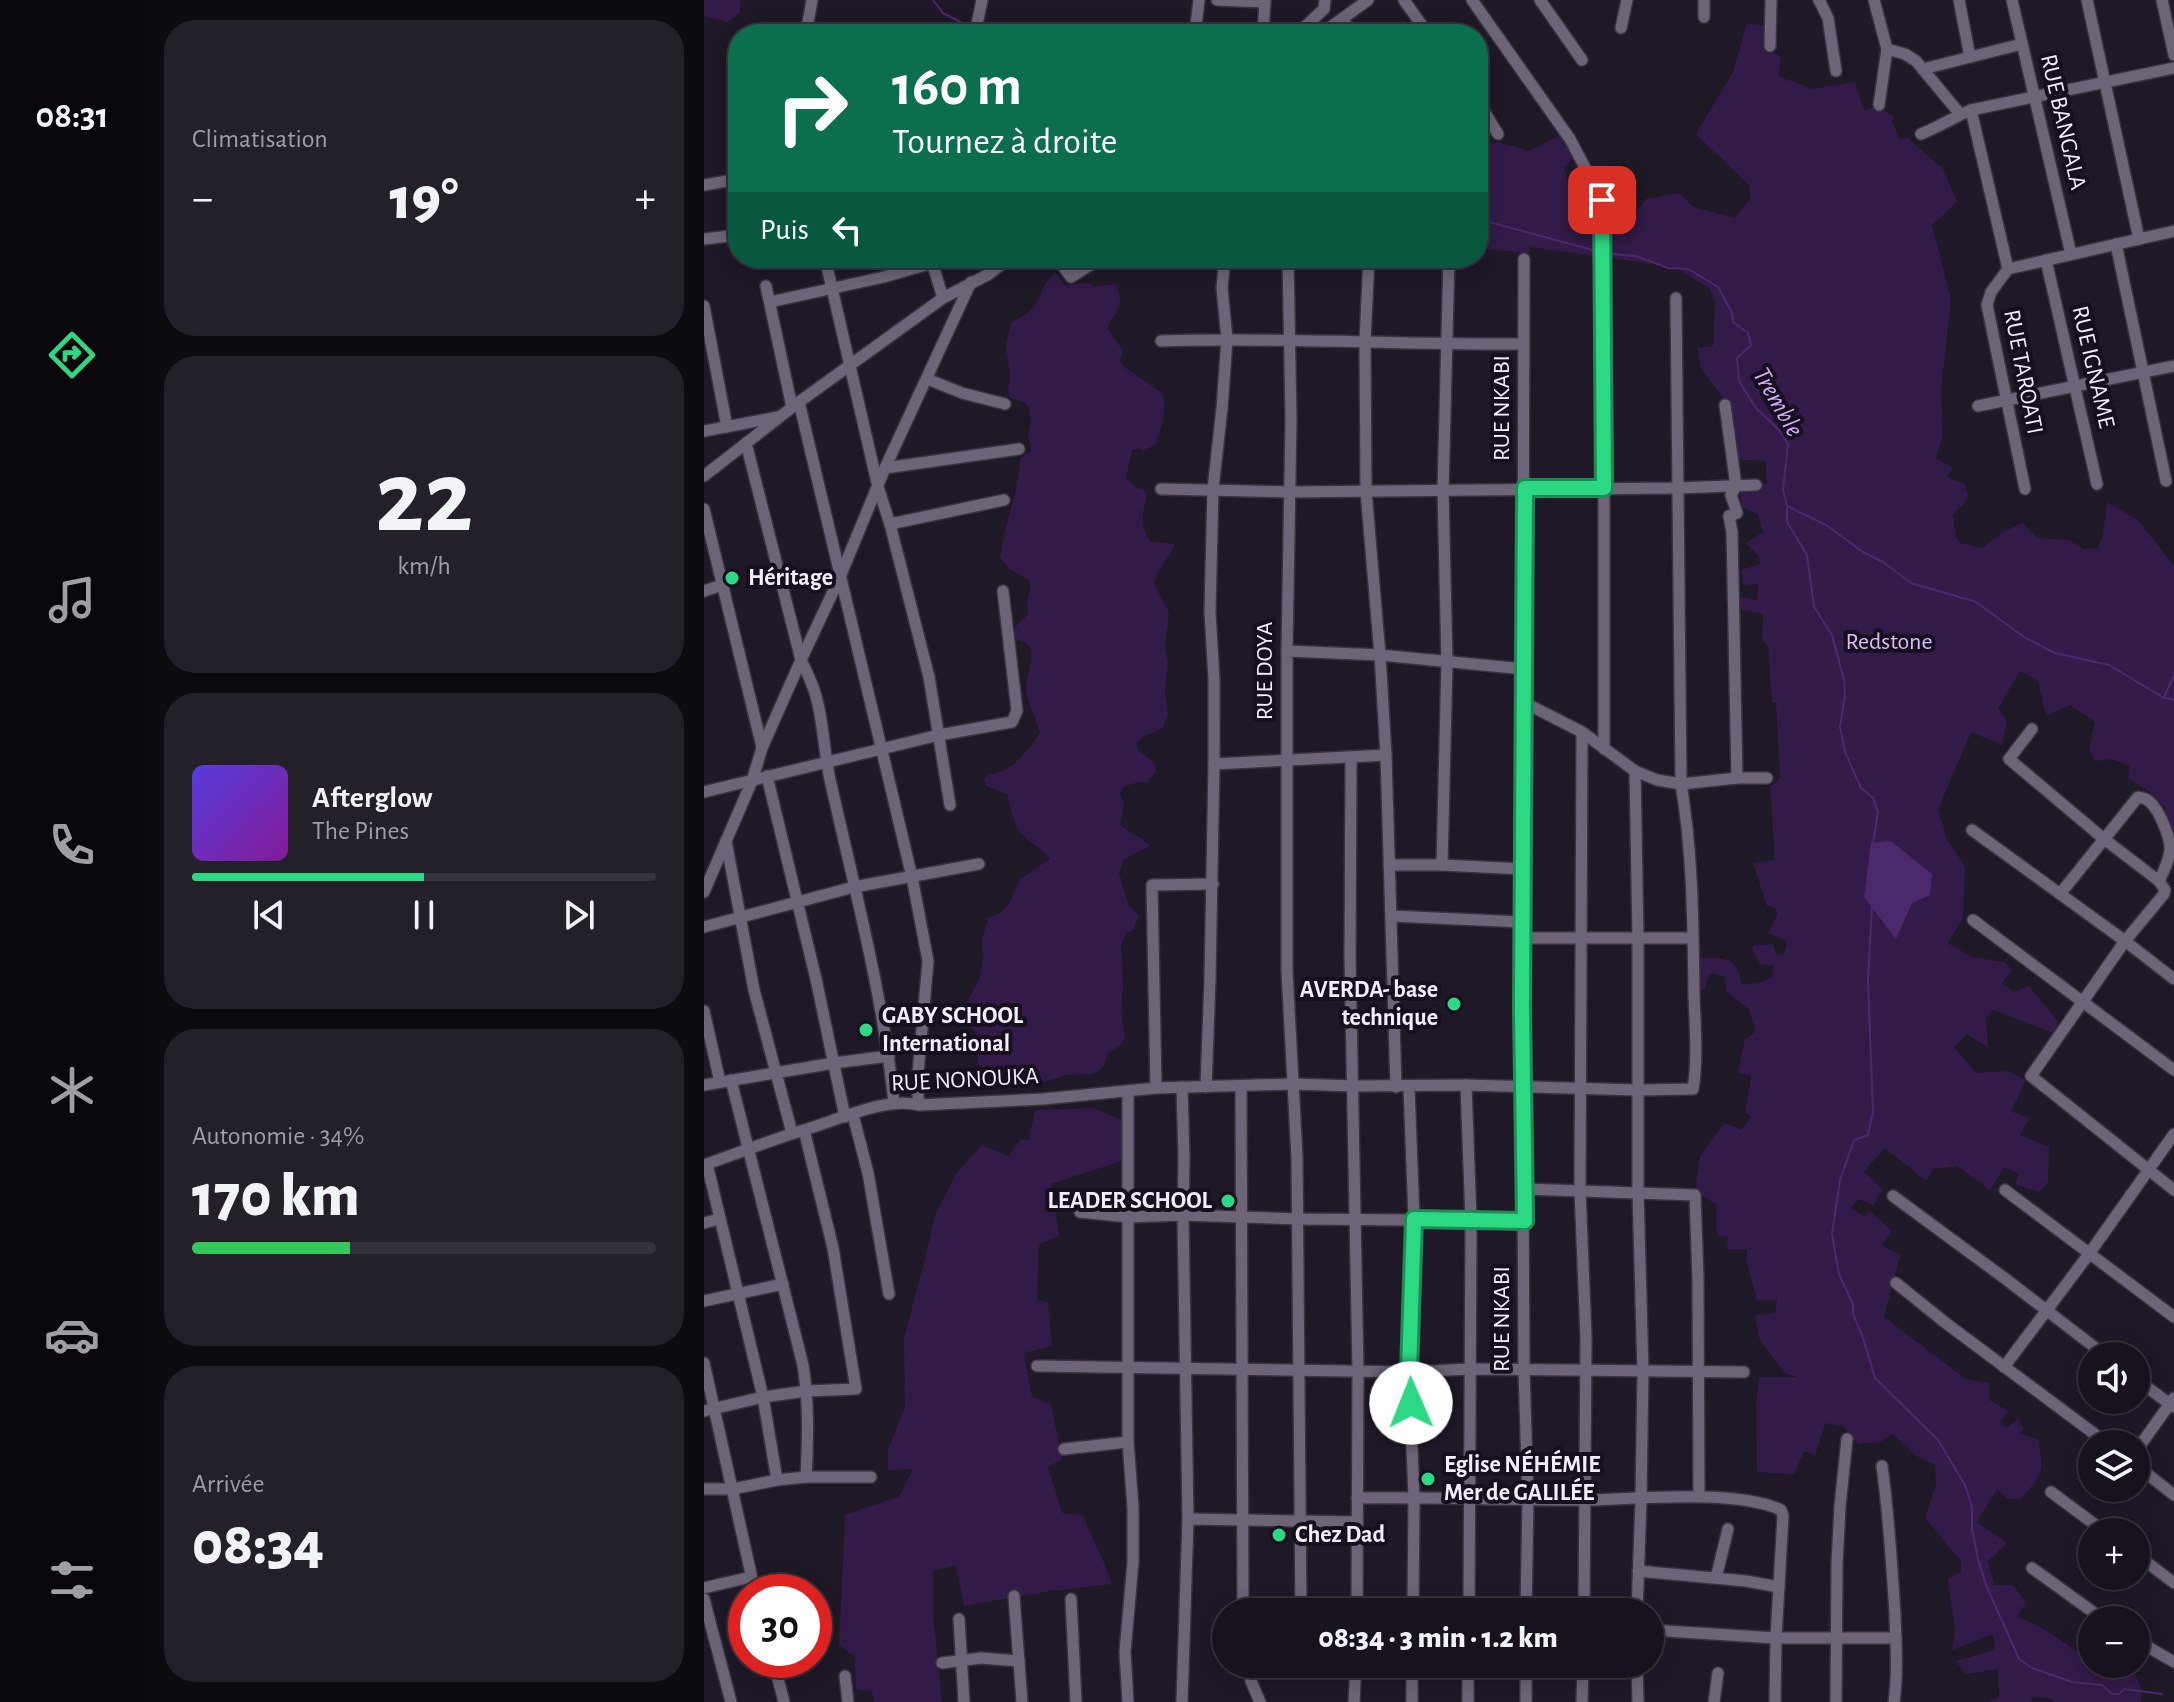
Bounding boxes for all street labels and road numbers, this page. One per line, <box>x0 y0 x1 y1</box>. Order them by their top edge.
street label: RUE BANGALA <box>2036 52 2090 192</box>
street label: RUE IGNAME <box>2067 304 2119 431</box>
street label: RUE TAROATI <box>1999 308 2047 436</box>
street label: RUE NKABI <box>1490 355 1514 461</box>
street label: RUE DOYA <box>1253 622 1277 720</box>
street label: RUE NONOUKA <box>891 1064 1040 1096</box>
street label: RUE NKABI <box>1490 1266 1514 1372</box>

